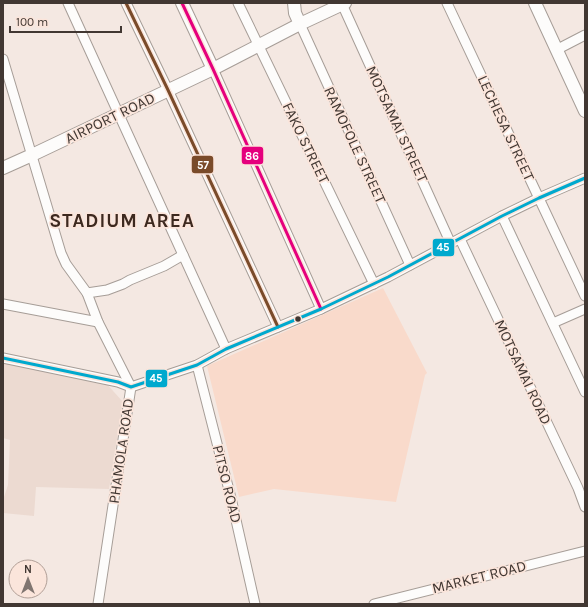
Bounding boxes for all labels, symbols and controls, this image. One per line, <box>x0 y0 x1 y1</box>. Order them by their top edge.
scale bar <box>10 8 121 34</box>
text: 100 m <box>16 15 48 29</box>
street label: MOTSAMAI STREET <box>362 63 432 186</box>
street label: LECHESA STREET <box>474 72 539 184</box>
street label: RAMOFOLE STREET <box>320 84 390 207</box>
street label: AIRPORT ROAD <box>62 89 158 147</box>
street label: FAKO STREET <box>279 99 334 187</box>
line badge: 86 <box>241 146 264 165</box>
text: 86 <box>245 150 259 163</box>
line badge: 57 <box>191 155 214 174</box>
text: 57 <box>197 159 209 172</box>
district label: STADIUM AREA <box>49 210 195 232</box>
line badge: 45 <box>432 238 455 257</box>
text: 45 <box>437 241 449 254</box>
unlabelled marker <box>293 314 303 324</box>
street label: MOTSAMAI ROAD <box>491 317 555 427</box>
line badge: 45 <box>145 369 168 388</box>
text: 45 <box>150 372 162 385</box>
street label: PHAMOLA ROAD <box>105 397 137 505</box>
street label: PITSO ROAD <box>209 443 245 525</box>
street label: MARKET ROAD <box>430 557 528 597</box>
north arrow <box>8 559 48 599</box>
text: N <box>24 563 32 576</box>

